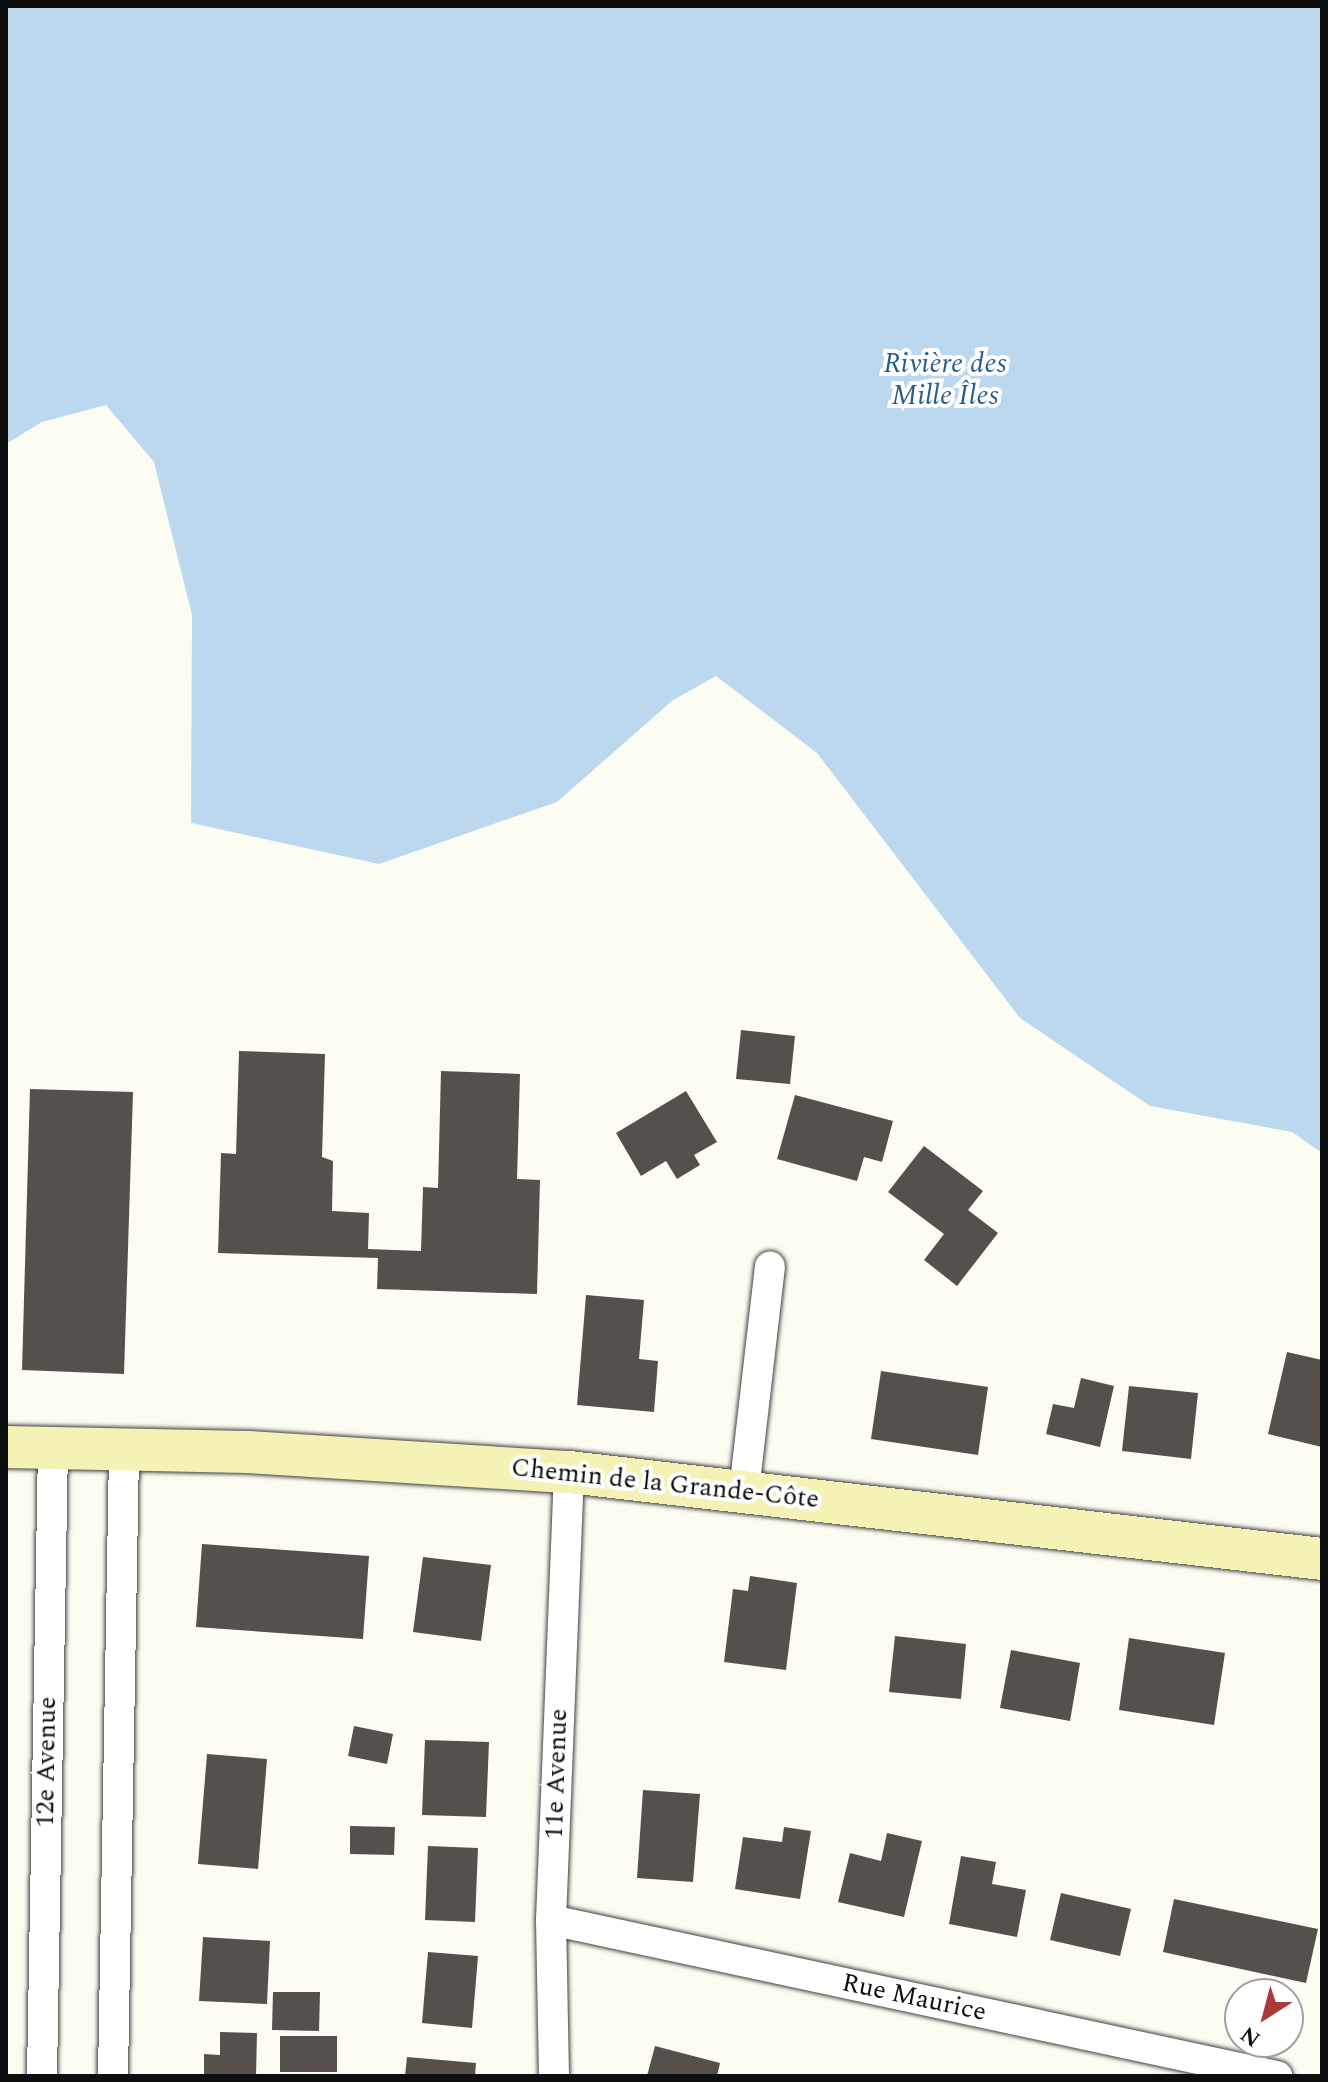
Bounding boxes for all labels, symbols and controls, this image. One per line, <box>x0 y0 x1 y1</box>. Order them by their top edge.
water label: Rivière des Mille Îles <box>883 347 1007 413</box>
street label: Chemin de la Grande-Côte <box>510 1452 820 1516</box>
street label: 12e Avenue <box>30 1696 64 1828</box>
street label: 11e Avenue <box>539 1708 575 1840</box>
street label: Rue Maurice <box>839 1968 989 2028</box>
north arrow <box>1224 1978 1304 2058</box>
text: N <box>1234 2018 1268 2055</box>

